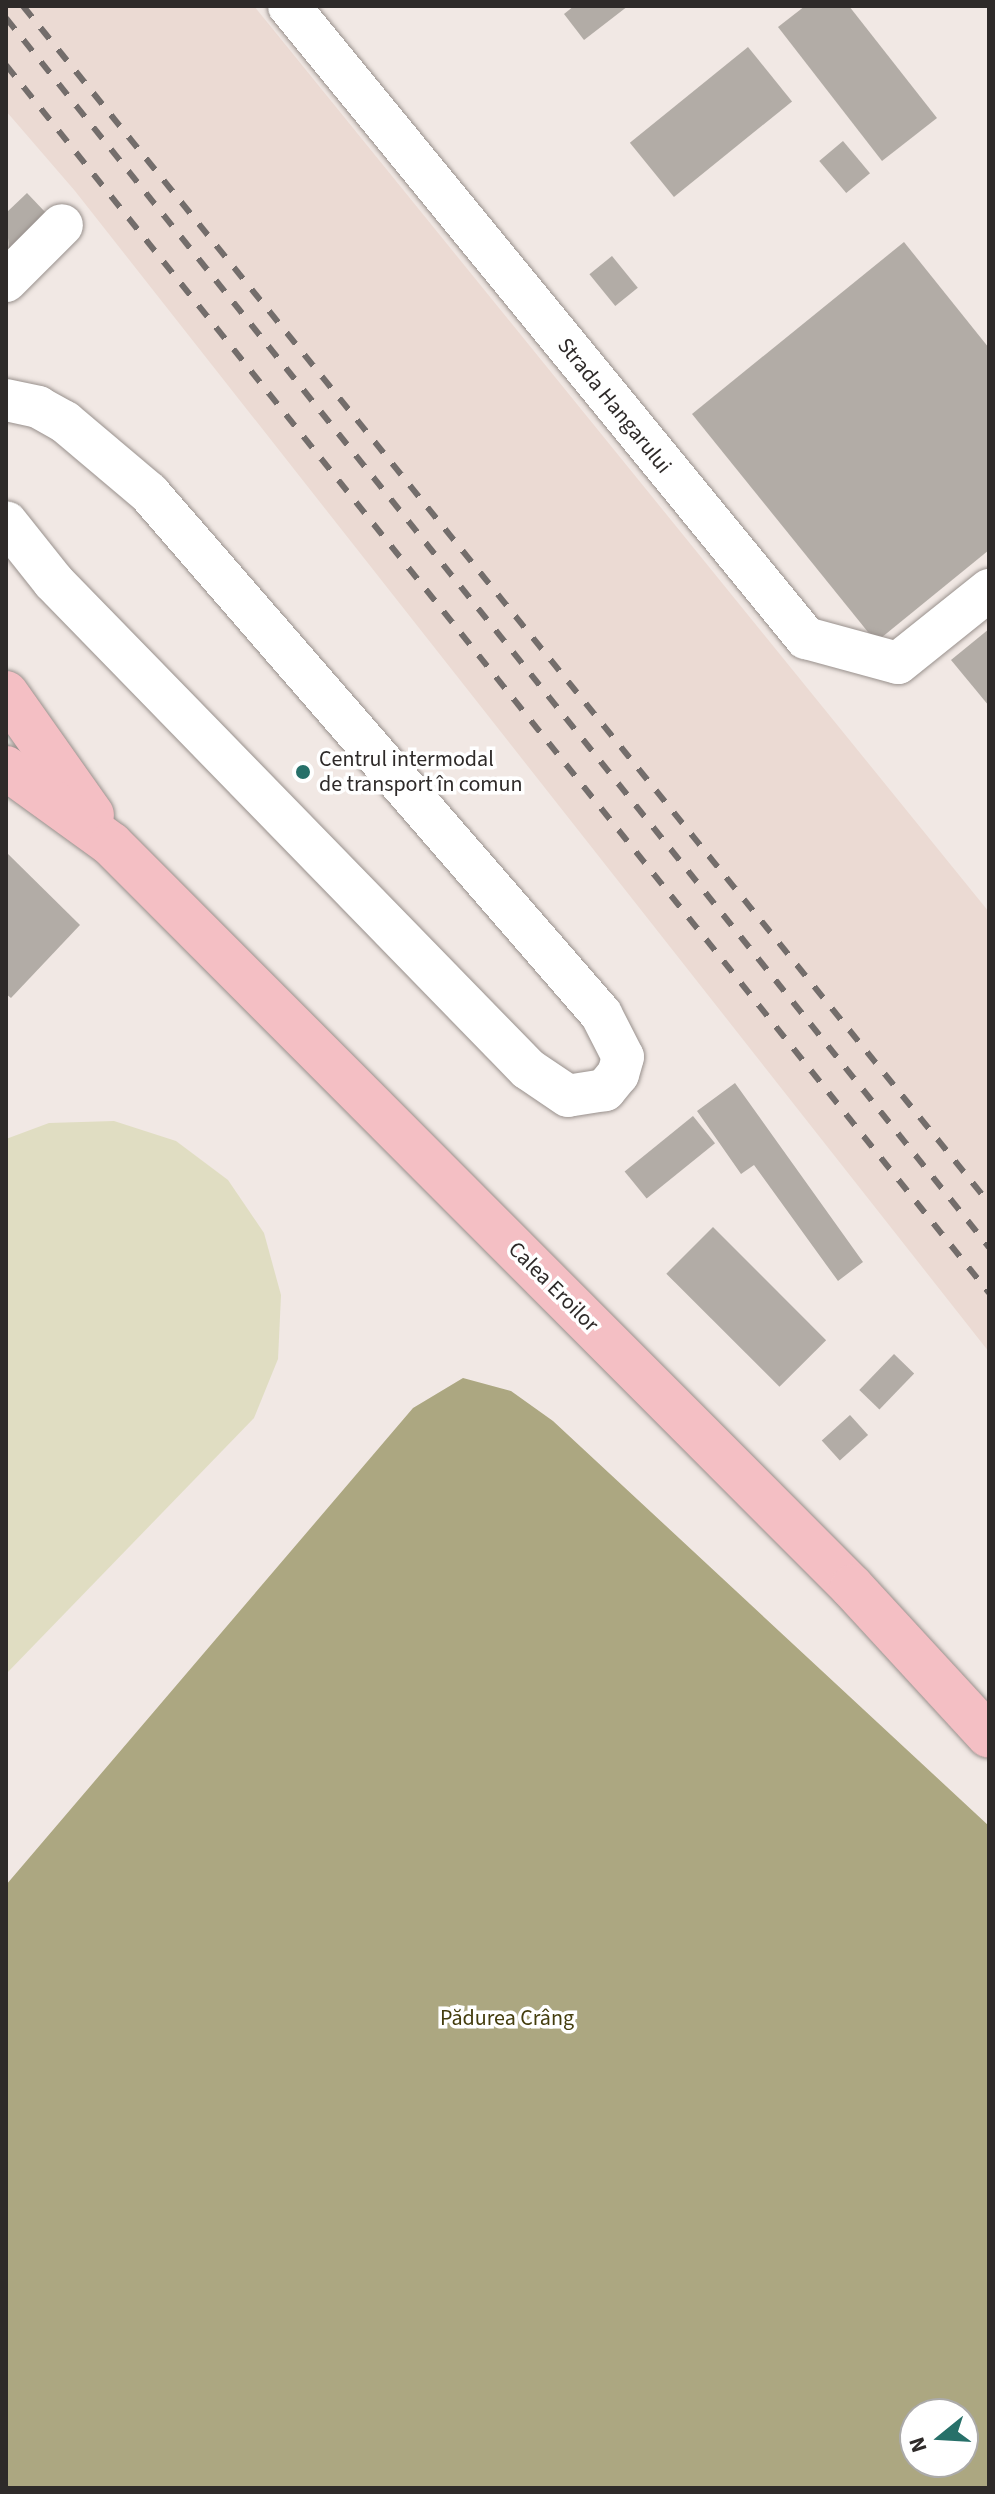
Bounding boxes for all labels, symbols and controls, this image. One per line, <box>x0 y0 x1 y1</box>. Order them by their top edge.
street label: Strada Hangarului <box>551 333 677 479</box>
place label: Centrul intermodal de transport în comun <box>319 746 523 798</box>
marker: Centrul intermodal de transport în comun <box>294 763 312 781</box>
street label: Calea Eroilor <box>502 1236 604 1338</box>
park label: Pădurea Crâng <box>440 2006 574 2032</box>
north arrow <box>899 2398 979 2478</box>
text: N <box>901 2433 936 2457</box>

